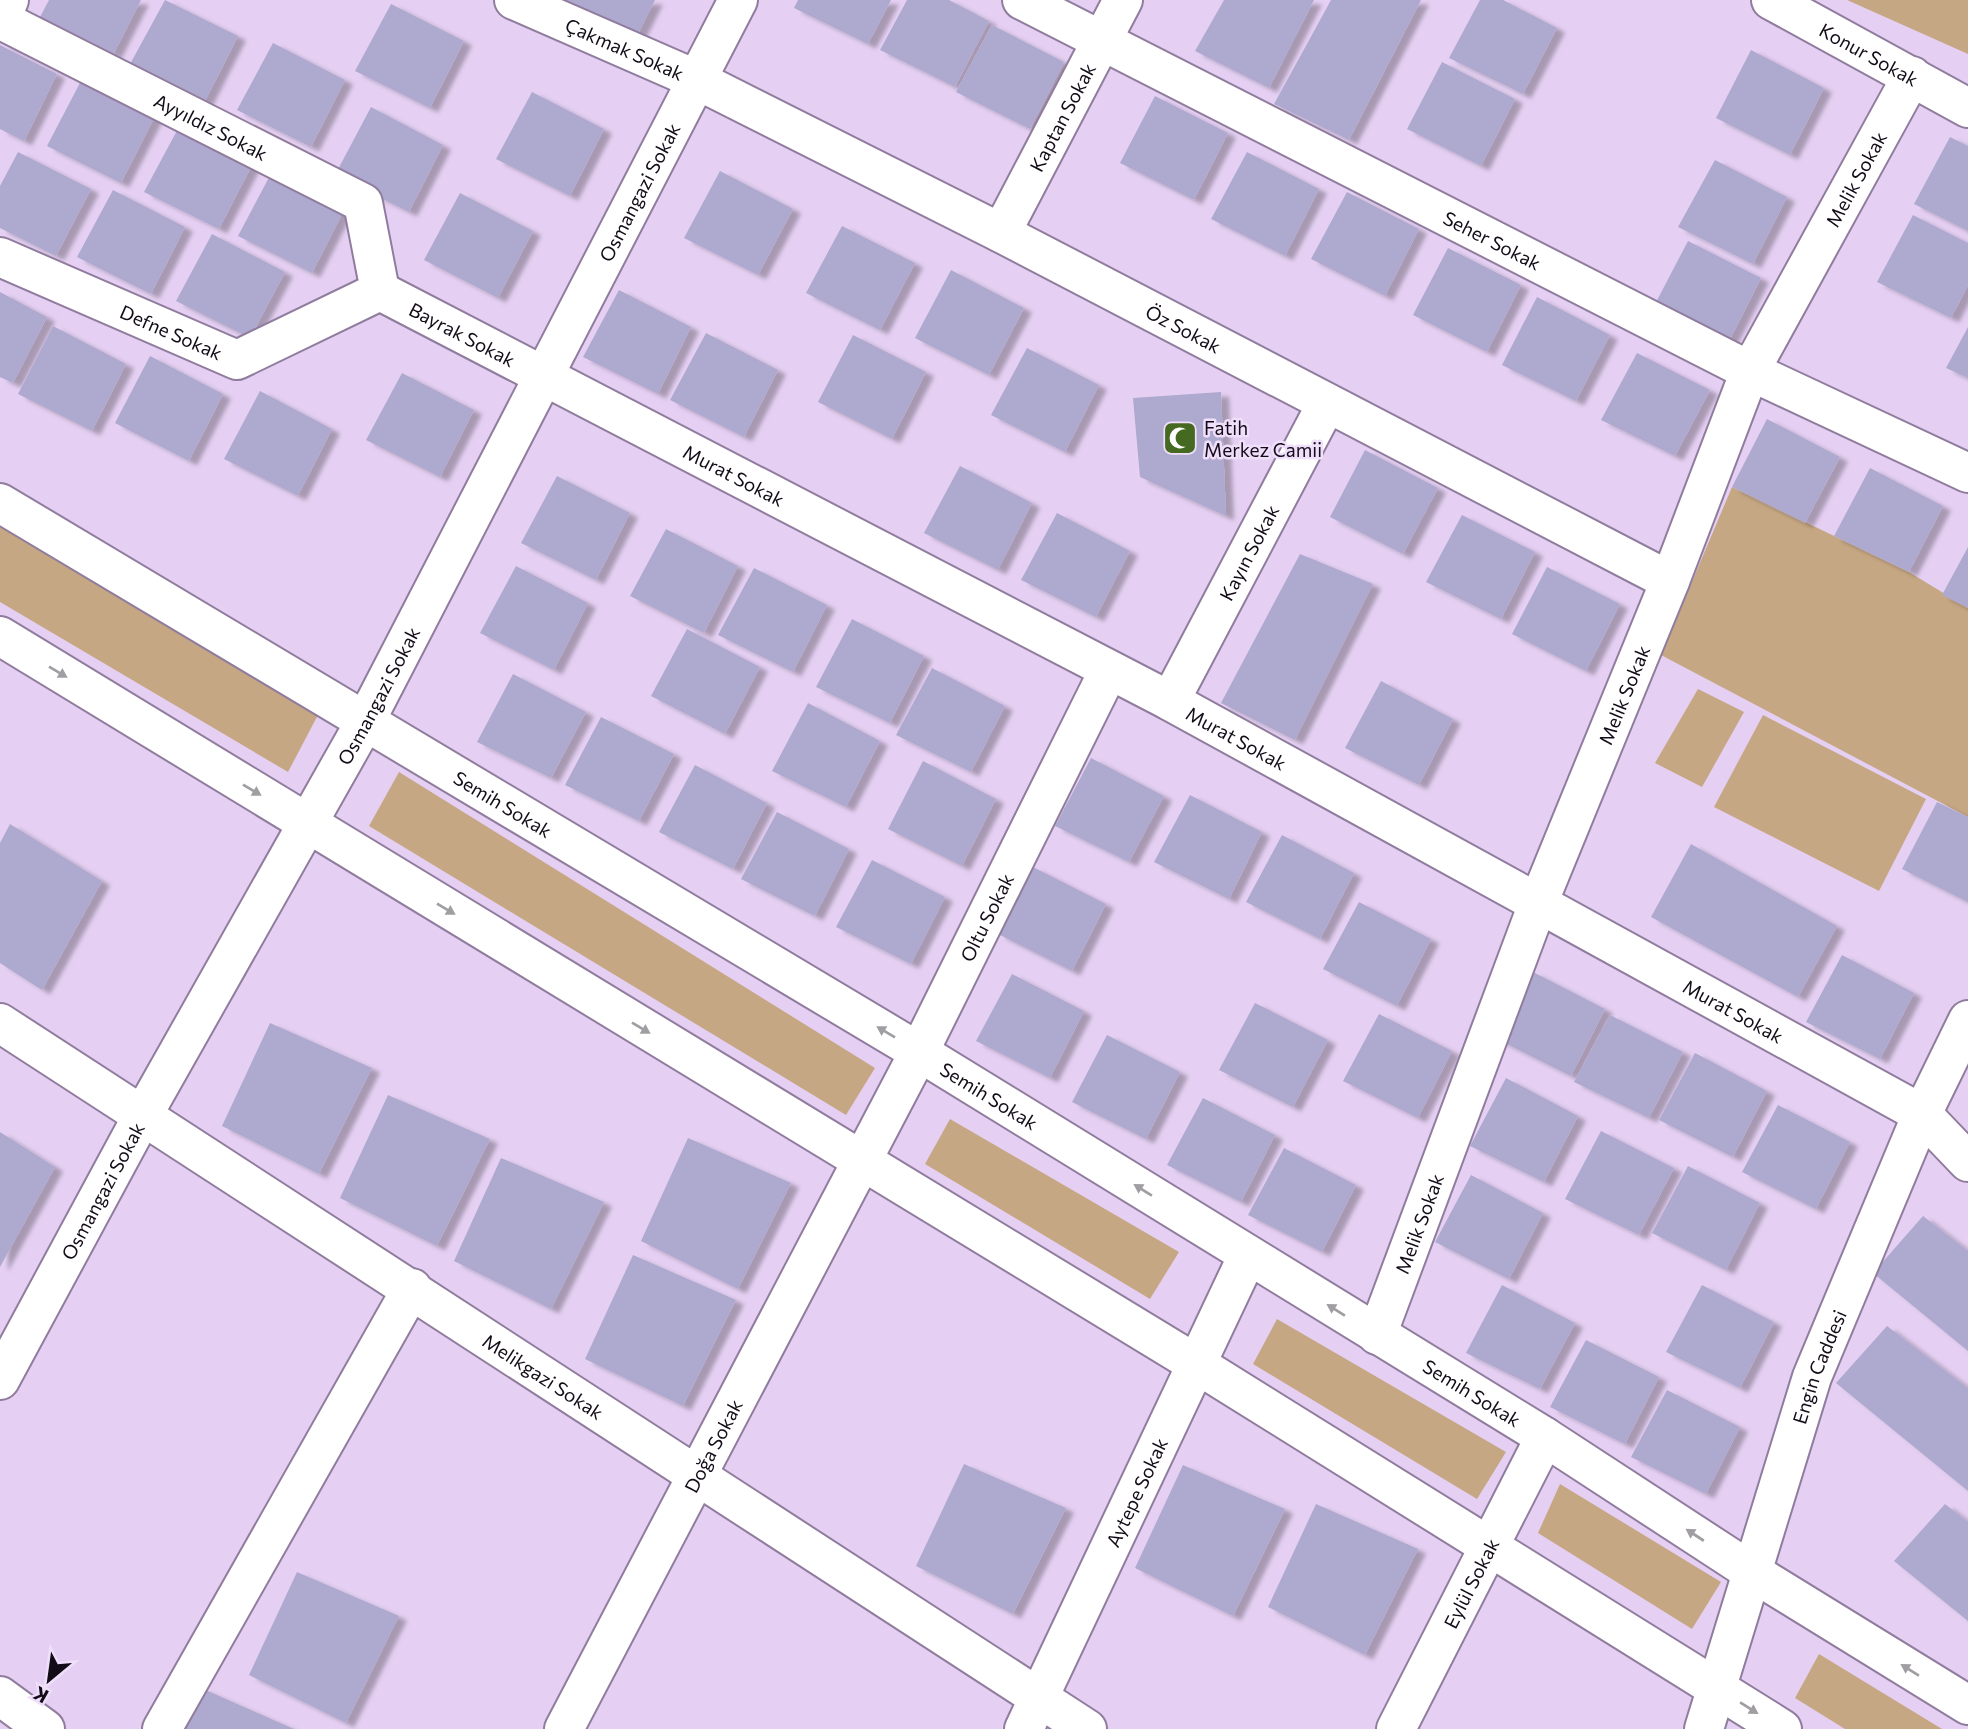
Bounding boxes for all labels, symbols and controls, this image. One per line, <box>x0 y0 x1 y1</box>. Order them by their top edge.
street label: Çakmak Sokak <box>562 12 688 84</box>
street label: Konur Sokak <box>1816 17 1923 90</box>
street label: Kaptan Sokak <box>1024 59 1100 175</box>
street label: Ayyıldız Sokak <box>151 88 272 164</box>
street label: Osmangazi Sokak <box>594 119 684 265</box>
street label: Melik Sokak <box>1820 127 1891 230</box>
street label: Seher Sokak <box>1440 205 1545 274</box>
street label: Bayrak Sokak <box>406 297 519 371</box>
street label: Defne Sokak <box>117 299 226 364</box>
street label: Öz Sokak <box>1142 299 1225 357</box>
place label: Fatih Merkez Camii <box>1204 416 1322 461</box>
mosque icon: Fatih Merkez Camii <box>1161 419 1199 457</box>
street label: Murat Sokak <box>680 439 789 510</box>
street label: Kayın Sokak <box>1214 501 1283 604</box>
street label: Osmangazi Sokak <box>332 623 424 768</box>
street label: Melik Sokak <box>1593 642 1654 748</box>
one-way arrow <box>49 665 68 678</box>
street label: Murat Sokak <box>1183 701 1291 774</box>
street label: Semih Sokak <box>450 765 556 842</box>
one-way arrow <box>243 784 262 797</box>
street label: Oltu Sokak <box>954 869 1018 965</box>
one-way arrow <box>437 903 456 915</box>
street label: Murat Sokak <box>1680 974 1788 1047</box>
one-way arrow <box>631 1021 650 1034</box>
one-way arrow <box>877 1026 896 1039</box>
street label: Semih Sokak <box>936 1057 1042 1134</box>
street label: Osmangazi Sokak <box>56 1118 148 1263</box>
street label: Melik Sokak <box>1389 1170 1448 1277</box>
one-way arrow <box>1133 1183 1152 1196</box>
one-way arrow <box>1326 1303 1346 1316</box>
street label: Engin Caddesi <box>1787 1306 1850 1427</box>
street label: Melikgazi Sokak <box>479 1328 608 1424</box>
street label: Semih Sokak <box>1419 1354 1525 1431</box>
street label: Doğa Sokak <box>679 1395 747 1496</box>
street label: Aytepe Sokak <box>1100 1434 1172 1550</box>
one-way arrow <box>1685 1528 1704 1541</box>
street label: Eylül Sokak <box>1438 1534 1503 1632</box>
north arrow <box>14 1645 84 1715</box>
one-way arrow <box>1900 1663 1919 1676</box>
text: K <box>29 1682 52 1709</box>
one-way arrow <box>1739 1702 1759 1715</box>

